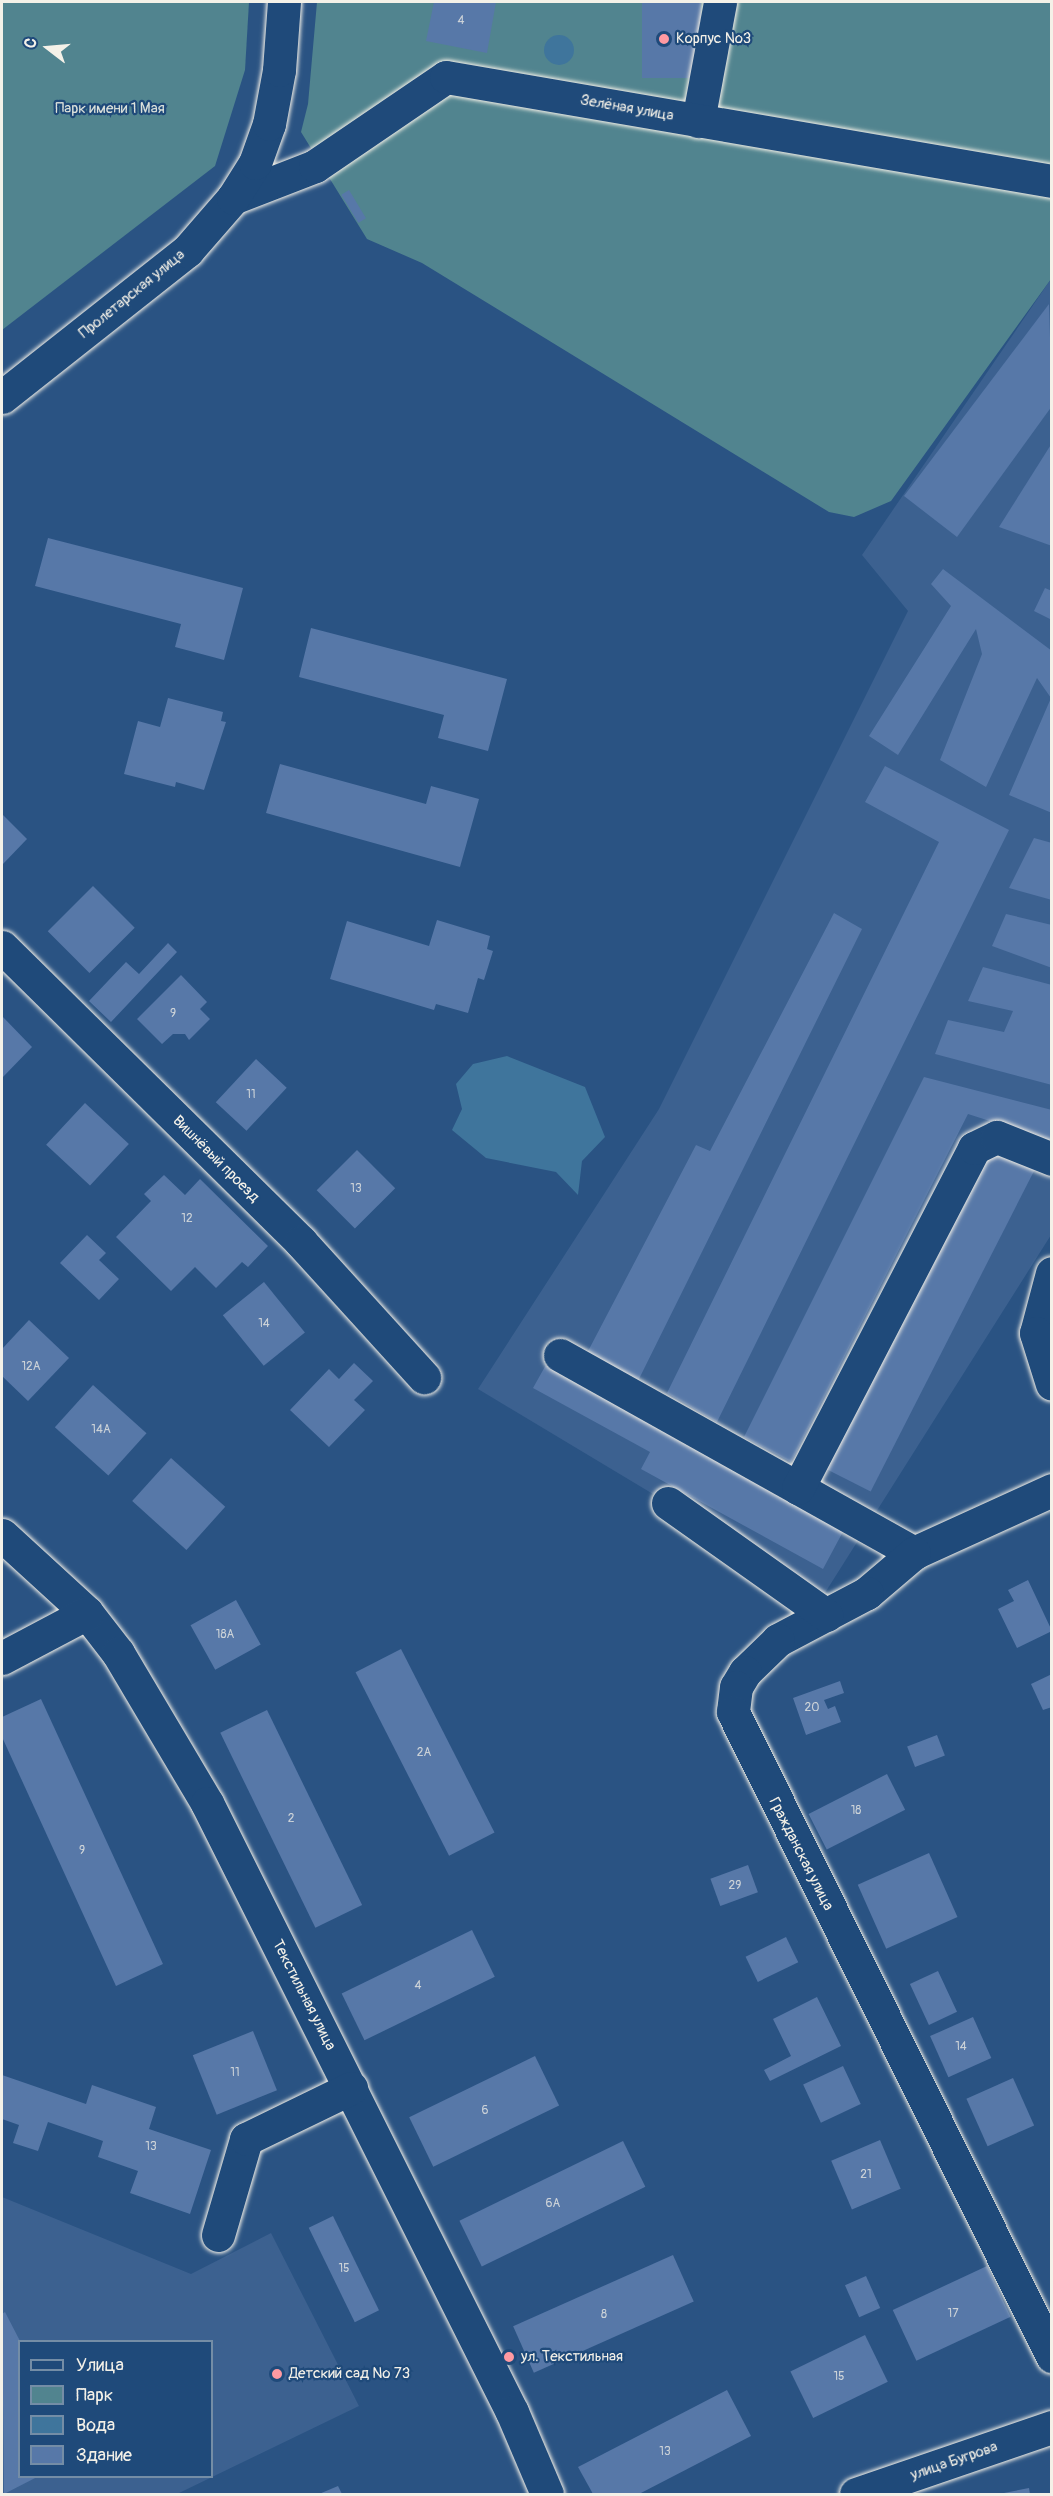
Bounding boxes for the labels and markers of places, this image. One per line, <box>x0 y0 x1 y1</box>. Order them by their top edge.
place label: Корпус №3 <box>676 30 751 48</box>
marker: Корпус №3 <box>657 32 671 46</box>
place label: ул. Текстильная <box>521 2348 623 2366</box>
marker: ул. Текстильная <box>502 2350 516 2364</box>
place label: Детский сад № 73 <box>289 2365 410 2383</box>
marker: Детский сад № 73 <box>270 2367 284 2381</box>

